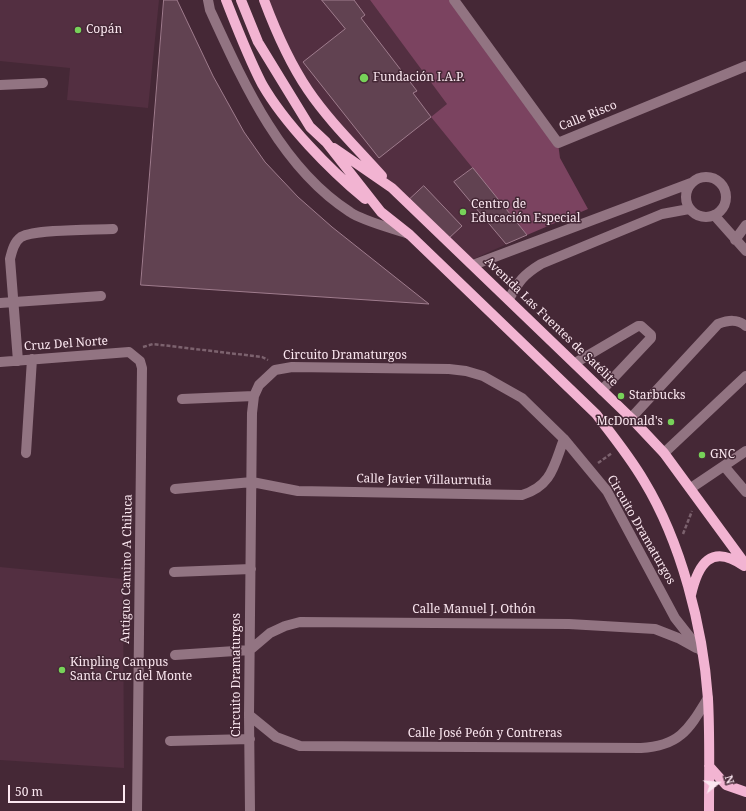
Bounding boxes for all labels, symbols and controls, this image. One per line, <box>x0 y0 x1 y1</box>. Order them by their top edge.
place label: Copán <box>86 23 122 37</box>
marker: Copán <box>73 25 83 35</box>
place label: Fundación I.A.P. <box>373 71 465 85</box>
marker: Fundación I.A.P. <box>358 72 370 84</box>
street label: Calle Risco <box>557 98 619 134</box>
place label: Centro de Educación Especial <box>471 198 581 226</box>
marker: Centro de Educación Especial <box>458 207 468 217</box>
street label: Avenida Las Fuentes de Satélite <box>481 254 621 390</box>
street label: Cruz Del Norte <box>23 334 109 354</box>
street label: Circuito Dramaturgos <box>283 349 407 363</box>
place label: Starbucks <box>629 389 685 403</box>
marker: Starbucks <box>616 391 626 401</box>
place label: McDonald's <box>597 415 663 429</box>
marker: McDonald's <box>666 417 676 427</box>
place label: GNC <box>710 448 735 462</box>
marker: GNC <box>697 450 707 460</box>
street label: Calle Javier Villaurrutia <box>356 472 492 488</box>
street label: Circuito Dramaturgos <box>604 473 678 587</box>
street label: Antiguo Camino A Chiluca <box>118 494 136 644</box>
street label: Calle Manuel J. Othón <box>412 603 536 617</box>
street label: Circuito Dramaturgos <box>230 613 244 737</box>
place label: Kinpling Campus Santa Cruz del Monte <box>70 656 192 684</box>
marker: Kinpling Campus Santa Cruz del Monte <box>57 665 67 675</box>
street label: Calle José Peón y Contreras <box>408 727 562 741</box>
north arrow <box>698 763 738 803</box>
text: N <box>722 773 738 786</box>
scale bar <box>10 777 127 803</box>
text: 50 m <box>15 783 43 800</box>

